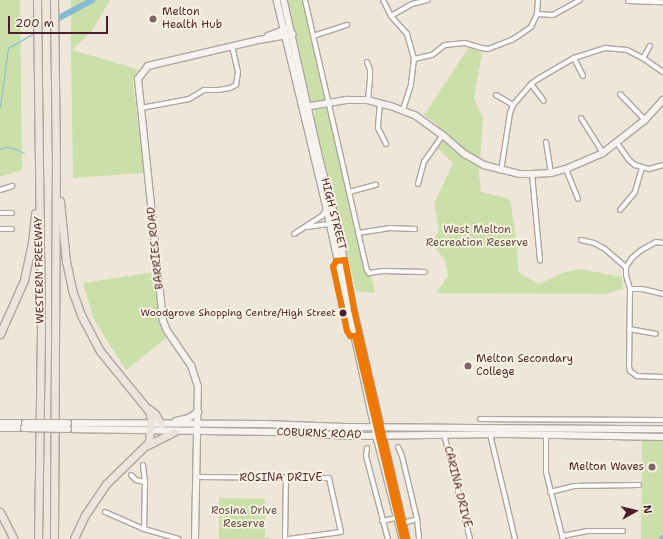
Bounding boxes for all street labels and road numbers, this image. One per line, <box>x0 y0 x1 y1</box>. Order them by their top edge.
street label: HIGH STREET <box>318 176 348 252</box>
street label: BARRIES ROAD <box>145 206 167 290</box>
street label: WESTERN FREEWAY <box>32 216 48 324</box>
street label: COBURNS ROAD <box>276 426 362 442</box>
street label: CARINA DRIVE <box>440 445 474 529</box>
street label: ROSINA DRIVE <box>240 471 322 485</box>

